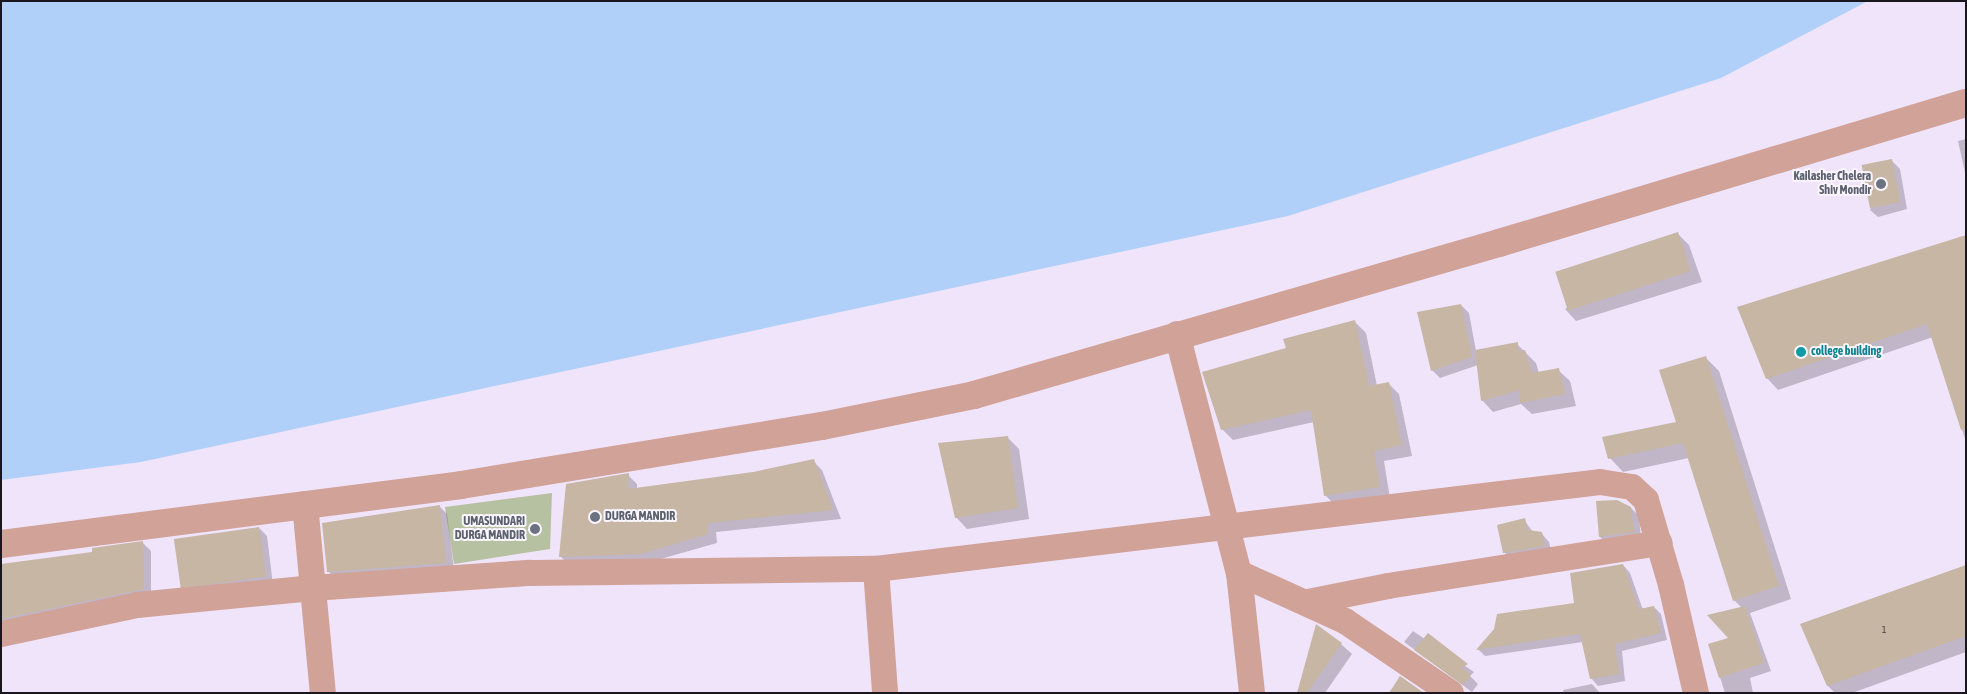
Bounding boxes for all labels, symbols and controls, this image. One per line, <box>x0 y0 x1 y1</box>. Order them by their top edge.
place label: Kailasher Chelera Shiv Mondir <box>1794 170 1871 198</box>
marker: Kailasher Chelera Shiv Mondir <box>1875 178 1887 190</box>
place label: college building <box>1811 345 1882 359</box>
marker: college building <box>1795 346 1807 358</box>
place label: DURGA MANDIR <box>605 510 675 524</box>
marker: DURGA MANDIR <box>589 511 601 523</box>
place label: UMASUNDARI DURGA MANDIR <box>455 515 525 543</box>
marker: UMASUNDARI DURGA MANDIR <box>529 523 541 535</box>
house number: 1 <box>1882 624 1886 636</box>

